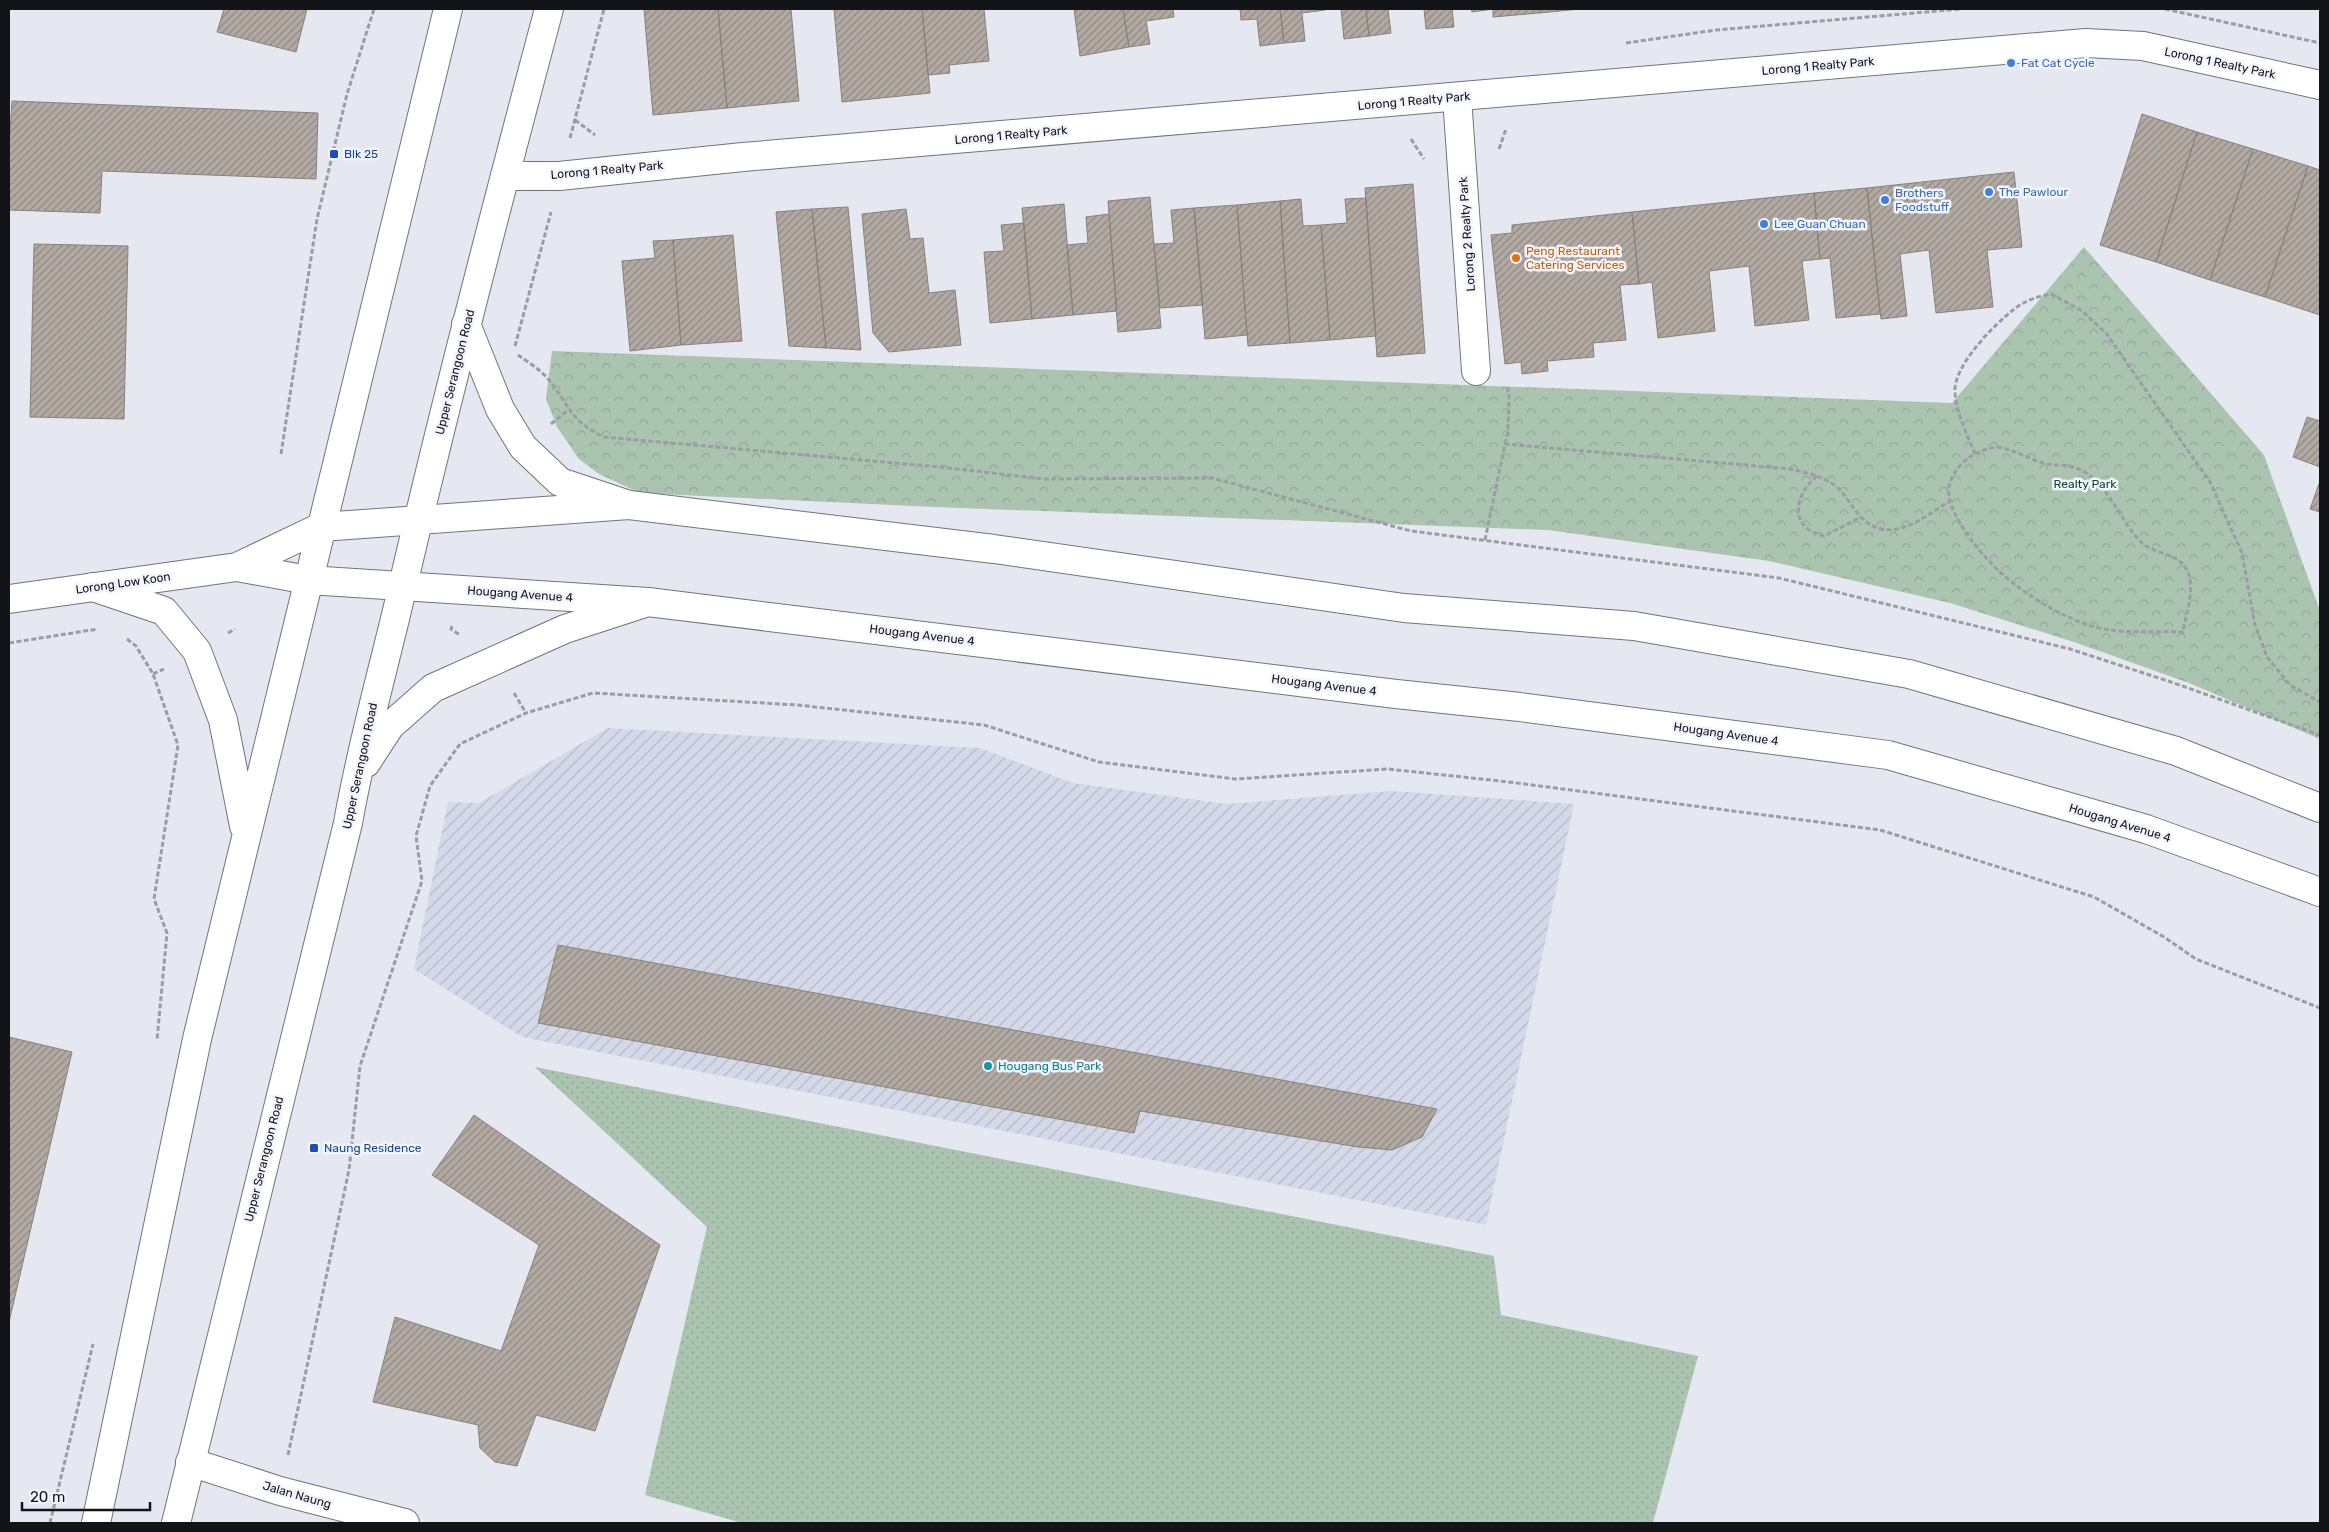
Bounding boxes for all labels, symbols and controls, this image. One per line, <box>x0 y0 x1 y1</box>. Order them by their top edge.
street label: Lorong 1 Realty Park <box>2163 44 2278 82</box>
street label: Lorong 1 Realty Park <box>1761 54 1876 78</box>
place label: Fat Cat Cycle <box>2021 56 2095 70</box>
marker: Fat Cat Cycle <box>2005 57 2017 69</box>
street label: Lorong 1 Realty Park <box>1357 89 1472 113</box>
street label: Lorong 1 Realty Park <box>954 123 1069 147</box>
place label: Blk 25 <box>344 147 378 161</box>
marker: Blk 25 <box>328 148 340 160</box>
street label: Lorong 1 Realty Park <box>550 158 665 182</box>
street label: Lorong 2 Realty Park <box>1456 175 1478 292</box>
place label: The Pawlour <box>1999 185 2069 199</box>
place label: Brothers Foodstuff <box>1895 186 1950 214</box>
marker: The Pawlour <box>1983 186 1995 198</box>
marker: Brothers Foodstuff <box>1879 194 1891 206</box>
place label: Lee Guan Chuan <box>1774 217 1866 231</box>
marker: Lee Guan Chuan <box>1758 218 1770 230</box>
place label: Peng Restaurant Catering Services <box>1526 244 1625 272</box>
marker: Peng Restaurant Catering Services <box>1510 252 1522 264</box>
street label: Upper Serangoon Road <box>433 308 477 436</box>
park label: Realty Park <box>2054 477 2117 491</box>
street label: Lorong Low Koon <box>75 569 171 597</box>
street label: Hougang Avenue 4 <box>467 583 574 605</box>
street label: Hougang Avenue 4 <box>869 622 976 648</box>
street label: Hougang Avenue 4 <box>1271 672 1378 698</box>
street label: Upper Serangoon Road <box>340 702 380 830</box>
street label: Hougang Avenue 4 <box>1673 720 1780 748</box>
street label: Hougang Avenue 4 <box>2067 801 2173 845</box>
place label: Hougang Bus Park <box>998 1059 1102 1073</box>
marker: Hougang Bus Park <box>982 1060 994 1072</box>
street label: Upper Serangoon Road <box>242 1095 286 1223</box>
place label: Naung Residence <box>324 1141 422 1155</box>
marker: Naung Residence <box>308 1142 320 1154</box>
street label: Jalan Naung <box>261 1479 333 1511</box>
scale bar <box>22 1480 150 1512</box>
text: 20 m <box>30 1488 65 1506</box>

